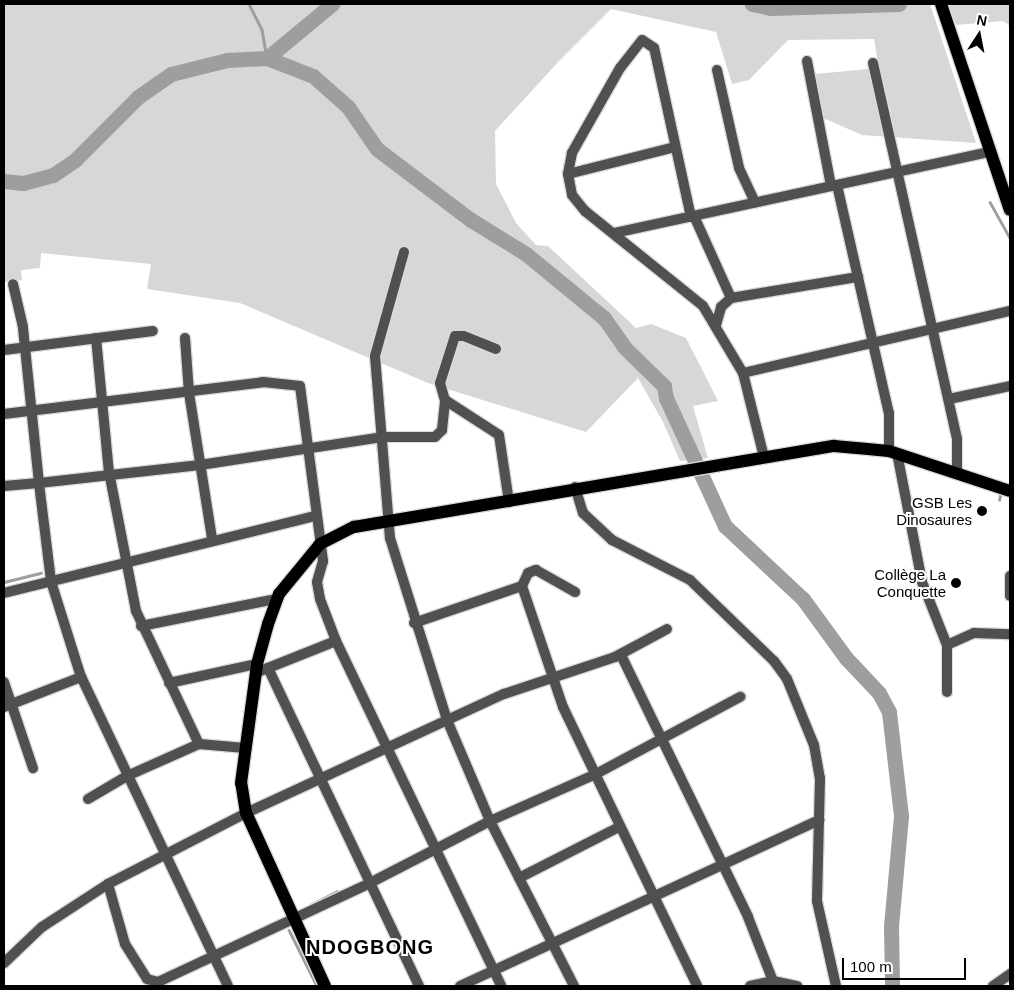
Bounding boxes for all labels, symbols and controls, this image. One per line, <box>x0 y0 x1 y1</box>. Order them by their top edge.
north arrow <box>954 10 1004 60</box>
text: N <box>975 11 988 29</box>
place label: GSB Les Dinosaures <box>896 493 972 528</box>
marker: GSB Les Dinosaures <box>976 505 988 517</box>
place label: Collège La Conquette <box>874 565 946 600</box>
marker: Collège La Conquette <box>950 577 962 589</box>
district label: NDOGBONG <box>305 935 435 959</box>
scale bar <box>844 948 968 980</box>
text: 100 m <box>850 958 892 975</box>

